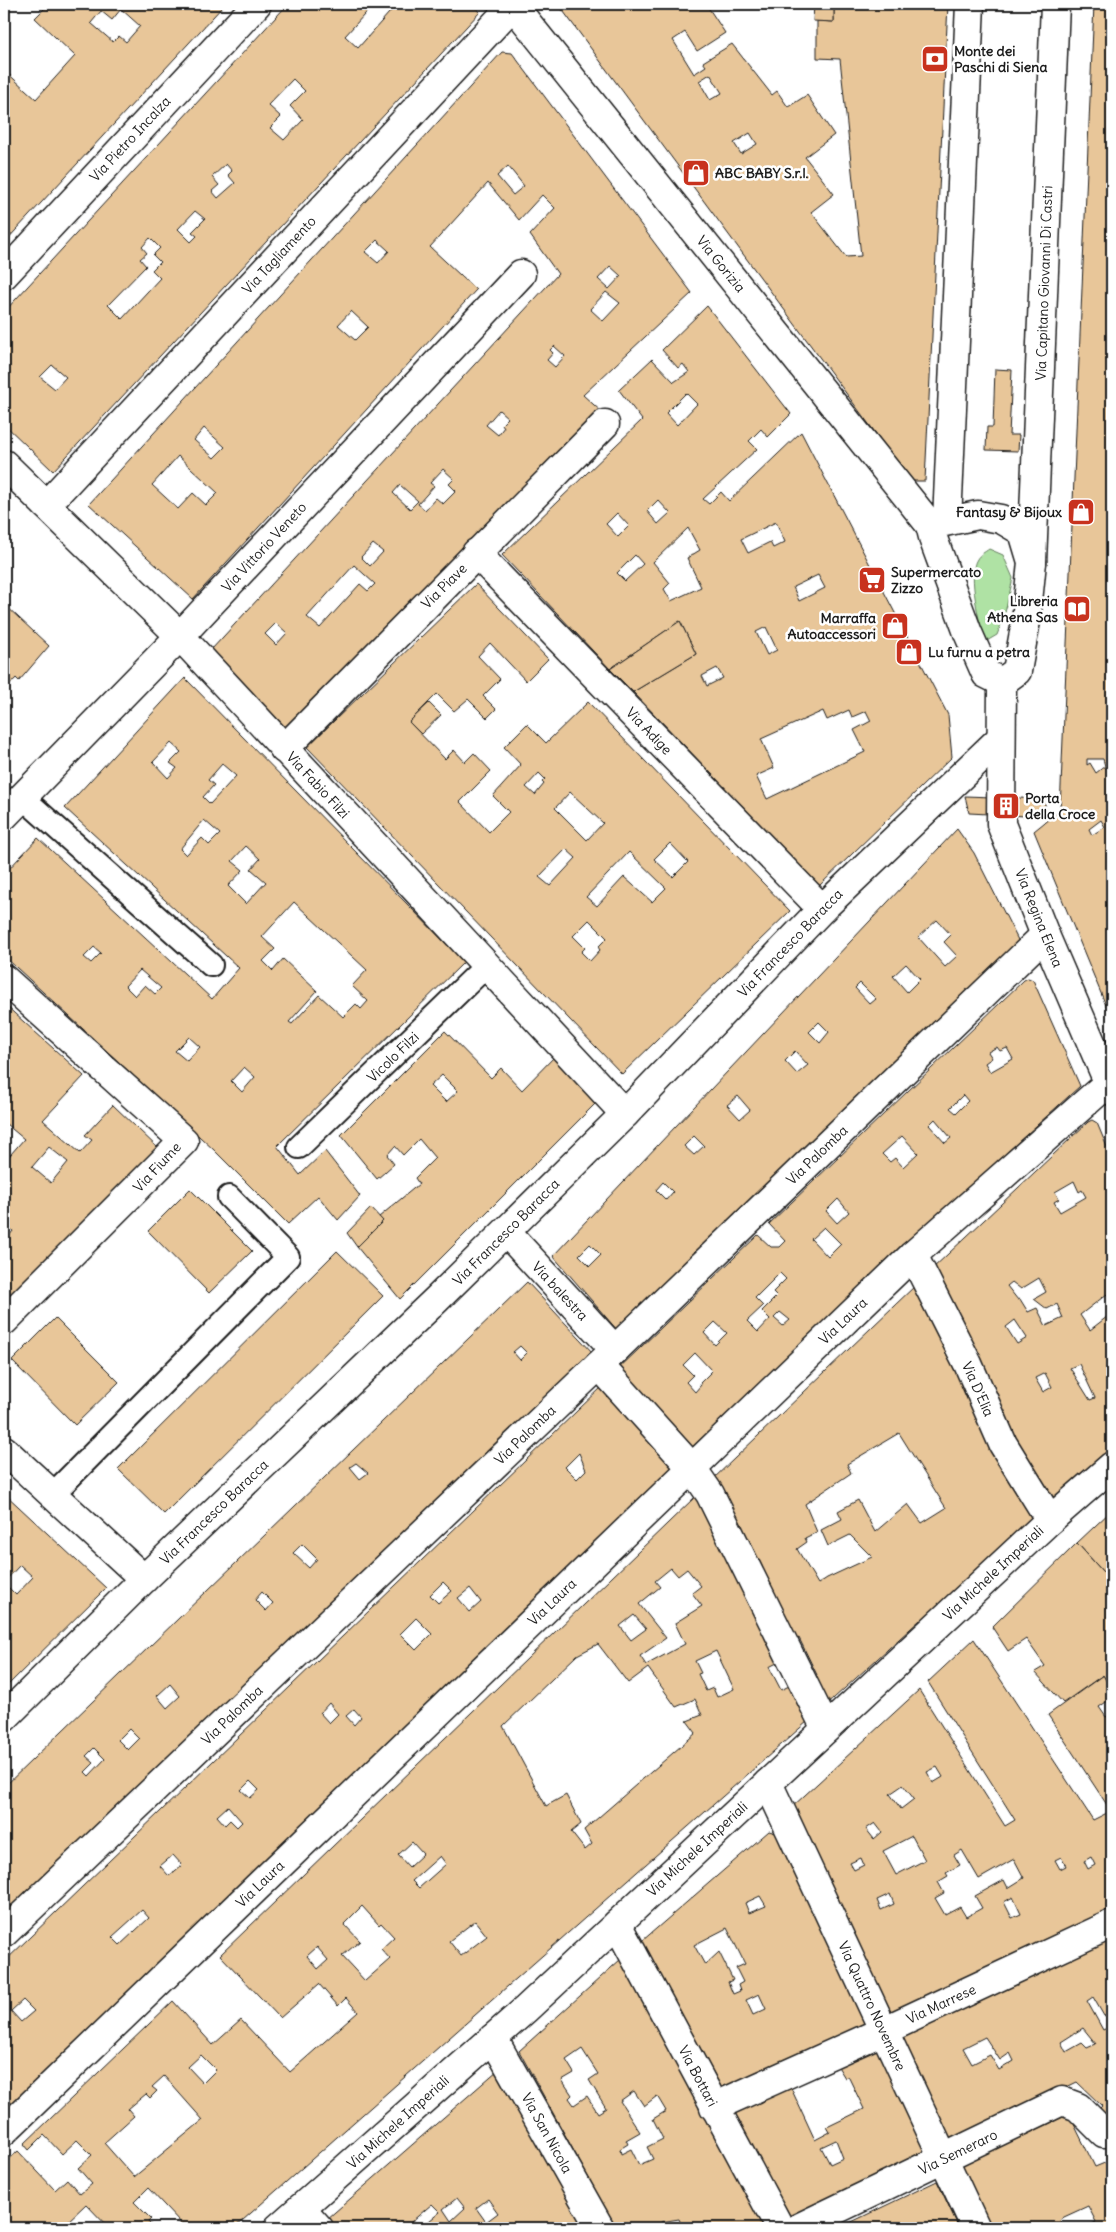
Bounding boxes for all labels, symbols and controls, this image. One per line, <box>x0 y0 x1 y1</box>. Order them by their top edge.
place label: Monte dei Paschi di Siena <box>954 42 1047 76</box>
bank icon: Monte dei Paschi di Siena <box>920 44 950 74</box>
street label: Via Pietro Incalza <box>86 92 174 186</box>
shop icon: ABC BABY S.r.l. <box>681 158 711 188</box>
place label: ABC BABY S.r.l. <box>715 164 809 182</box>
street label: Via Capitano Giovanni Di Castri <box>1032 185 1056 381</box>
street label: Via Tagliamento <box>238 212 320 298</box>
street label: Via Gorizia <box>693 232 749 296</box>
shop icon: Fantasy & Bijoux <box>1066 497 1096 527</box>
street label: Via Vittorio Veneto <box>218 498 310 596</box>
place label: Fantasy & Bijoux <box>956 503 1062 521</box>
street label: Via Piave <box>417 559 471 613</box>
place label: Supermercato Zizzo <box>891 563 981 597</box>
supermarket icon: Supermercato Zizzo <box>857 565 887 595</box>
place label: Libreria Athena Sas <box>987 592 1059 626</box>
library icon: Libreria Athena Sas <box>1062 594 1092 624</box>
place label: Marraffa Autoaccessori <box>787 609 876 643</box>
shop icon: Marraffa Autoaccessori <box>880 611 910 641</box>
shop icon: Lu furnu a petra <box>894 637 924 667</box>
place label: Lu furnu a petra <box>928 643 1030 661</box>
street label: Via Adige <box>622 704 676 758</box>
street label: Via Fabio Filzi <box>283 748 353 822</box>
place label: Porta della Croce <box>1025 789 1096 823</box>
building icon: Porta della Croce <box>991 791 1021 821</box>
street label: Via Regina Elena <box>1011 866 1067 970</box>
street label: Via Francesco Baracca <box>734 885 846 1001</box>
street label: Vicolo Filzi <box>363 1028 423 1086</box>
street label: Via Palomba <box>783 1121 851 1189</box>
street label: Via Fiume <box>129 1138 185 1196</box>
street label: Via Francesco Baracca <box>449 1175 563 1289</box>
street label: Via balestra <box>528 1258 592 1324</box>
street label: Via Laura <box>815 1294 871 1348</box>
street label: Via D'Elia <box>958 1359 998 1419</box>
street label: Via Palomba <box>491 1401 559 1469</box>
street label: Via Francesco Baracca <box>156 1456 272 1568</box>
street label: Via Michele Imperiali <box>939 1522 1047 1624</box>
street label: Via Laura <box>524 1575 580 1629</box>
street label: Via Palomba <box>198 1681 266 1749</box>
street label: Via Michele Imperiali <box>643 1798 751 1900</box>
street label: Via Laura <box>232 1857 288 1911</box>
street label: Via Quattro Novembre <box>834 1938 910 2074</box>
street label: Via Marrese <box>903 1980 979 2028</box>
street label: Via Bottari <box>674 2042 722 2110</box>
street label: Via Michele Imperiali <box>343 2071 453 2173</box>
street label: Via San Nicola <box>518 2090 576 2176</box>
street label: Via Semeraro <box>916 2125 1000 2179</box>

